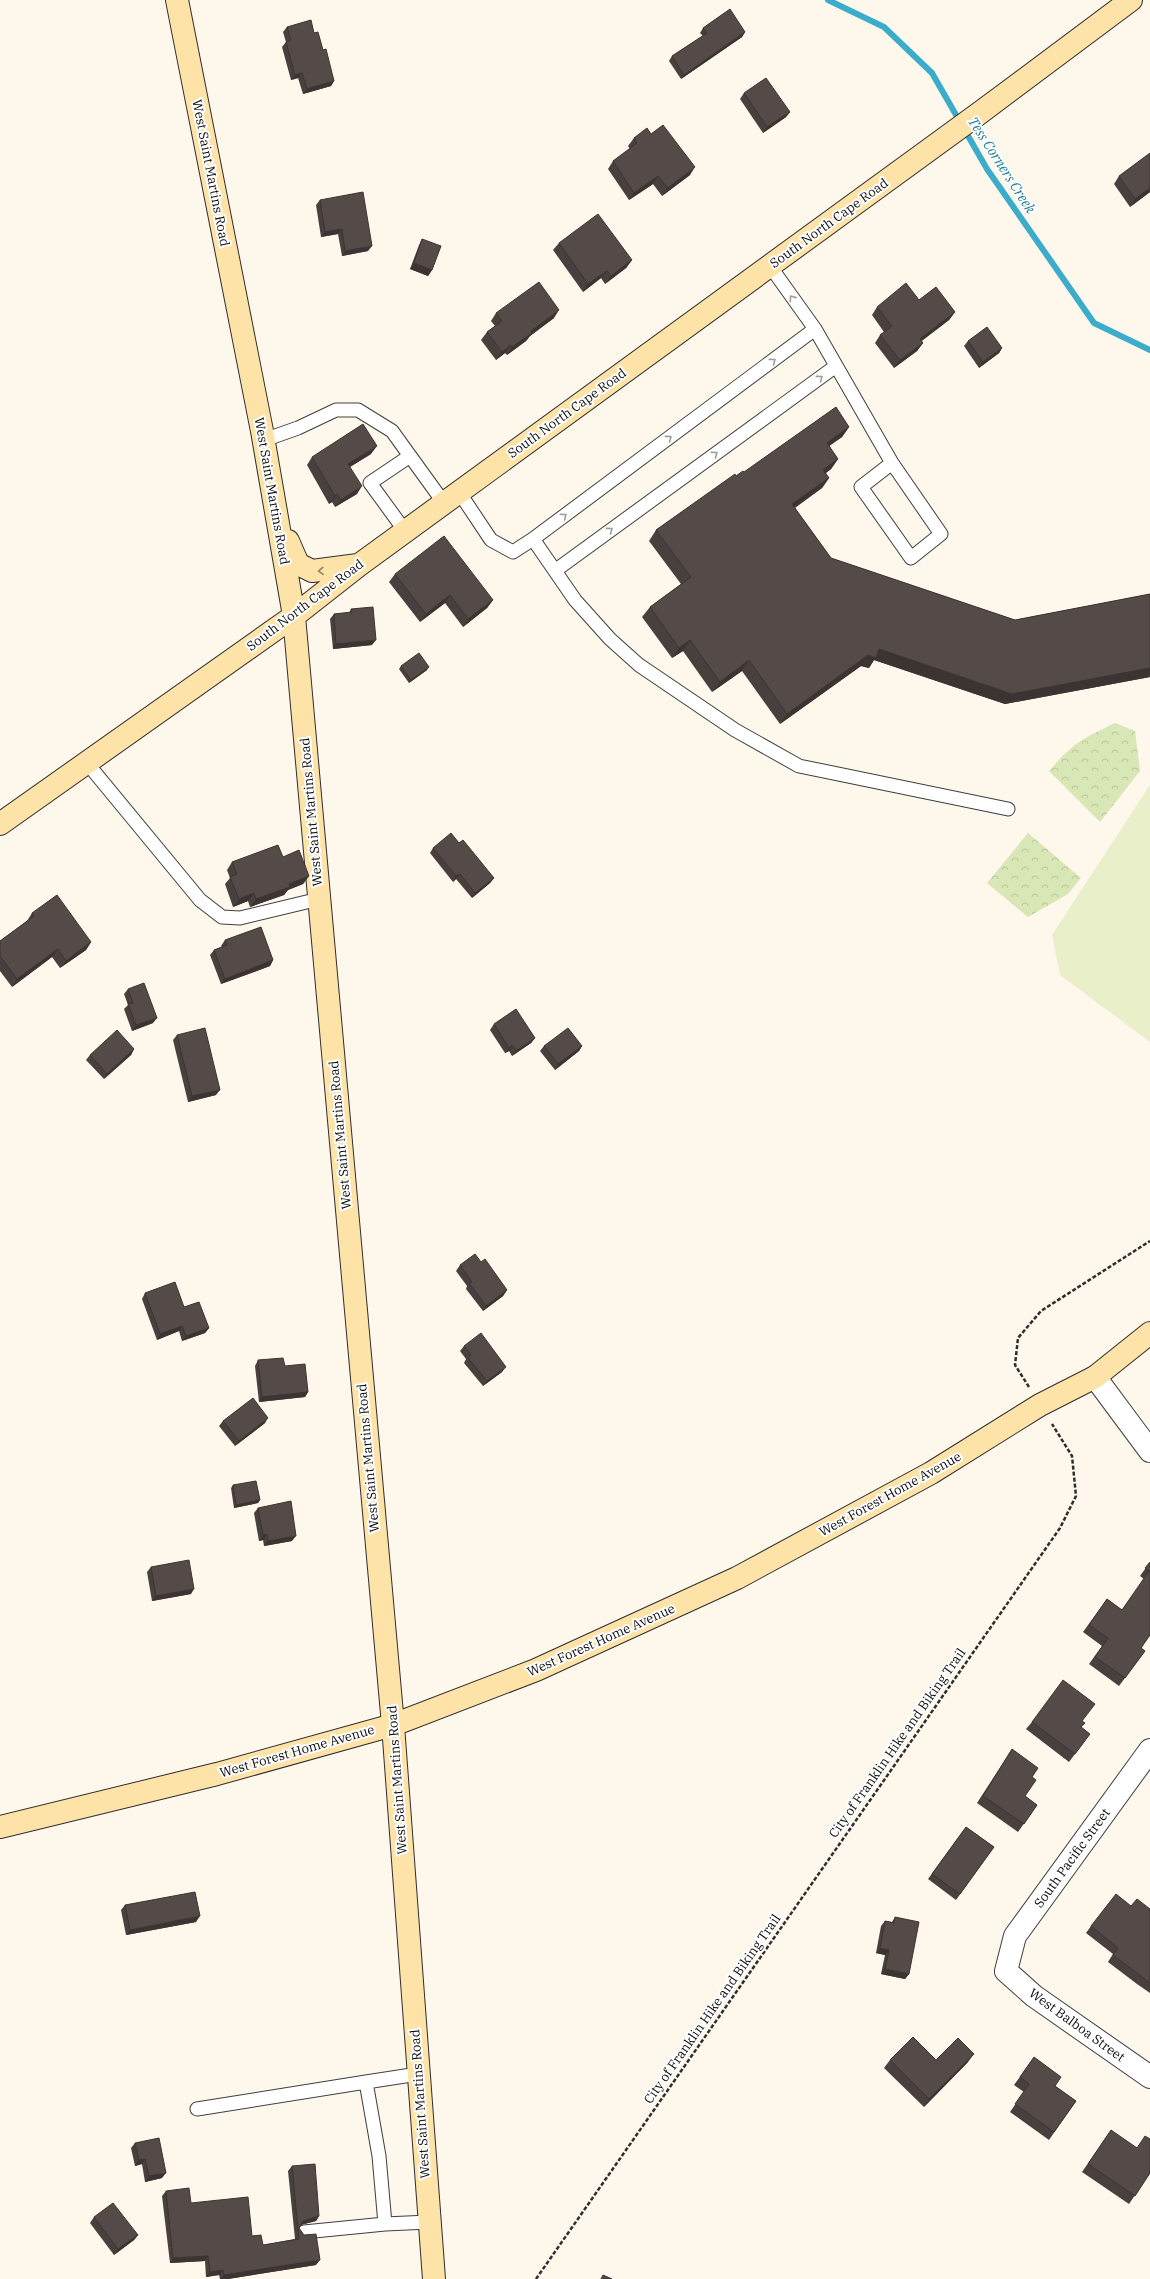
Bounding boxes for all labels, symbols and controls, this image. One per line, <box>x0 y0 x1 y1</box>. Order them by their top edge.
street label: West Saint Martins Road <box>188 98 234 248</box>
water label: Tess Corners Creek <box>964 113 1040 217</box>
street label: South North Cape Road <box>766 174 892 272</box>
one-way arrow <box>790 295 797 302</box>
one-way arrow <box>768 359 775 366</box>
street label: South North Cape Road <box>504 364 630 462</box>
one-way arrow <box>816 376 823 383</box>
street label: West Saint Martins Road <box>251 416 293 566</box>
one-way arrow <box>664 436 671 443</box>
one-way arrow <box>711 451 718 459</box>
one-way arrow <box>560 514 567 521</box>
one-way arrow <box>606 528 613 535</box>
street label: South North Cape Road <box>243 555 367 655</box>
one-way arrow <box>318 566 324 575</box>
street label: West Saint Martins Road <box>296 737 326 887</box>
street label: West Saint Martins Road <box>325 1060 355 1210</box>
street label: West Saint Martins Road <box>353 1383 383 1533</box>
street label: West Forest Home Avenue <box>816 1448 964 1540</box>
street label: West Forest Home Avenue <box>524 1600 678 1680</box>
street label: City of Franklin Hike and Biking Trail <box>825 1645 969 1841</box>
street label: West Saint Martins Road <box>383 1705 411 1855</box>
street label: West Forest Home Avenue <box>218 1721 376 1781</box>
street label: South Pacific Street <box>1030 1805 1114 1911</box>
street label: City of Franklin Hike and Biking Trail <box>640 1911 784 2107</box>
street label: West Balboa Street <box>1026 1984 1129 2066</box>
street label: West Saint Martins Road <box>406 2029 434 2179</box>

